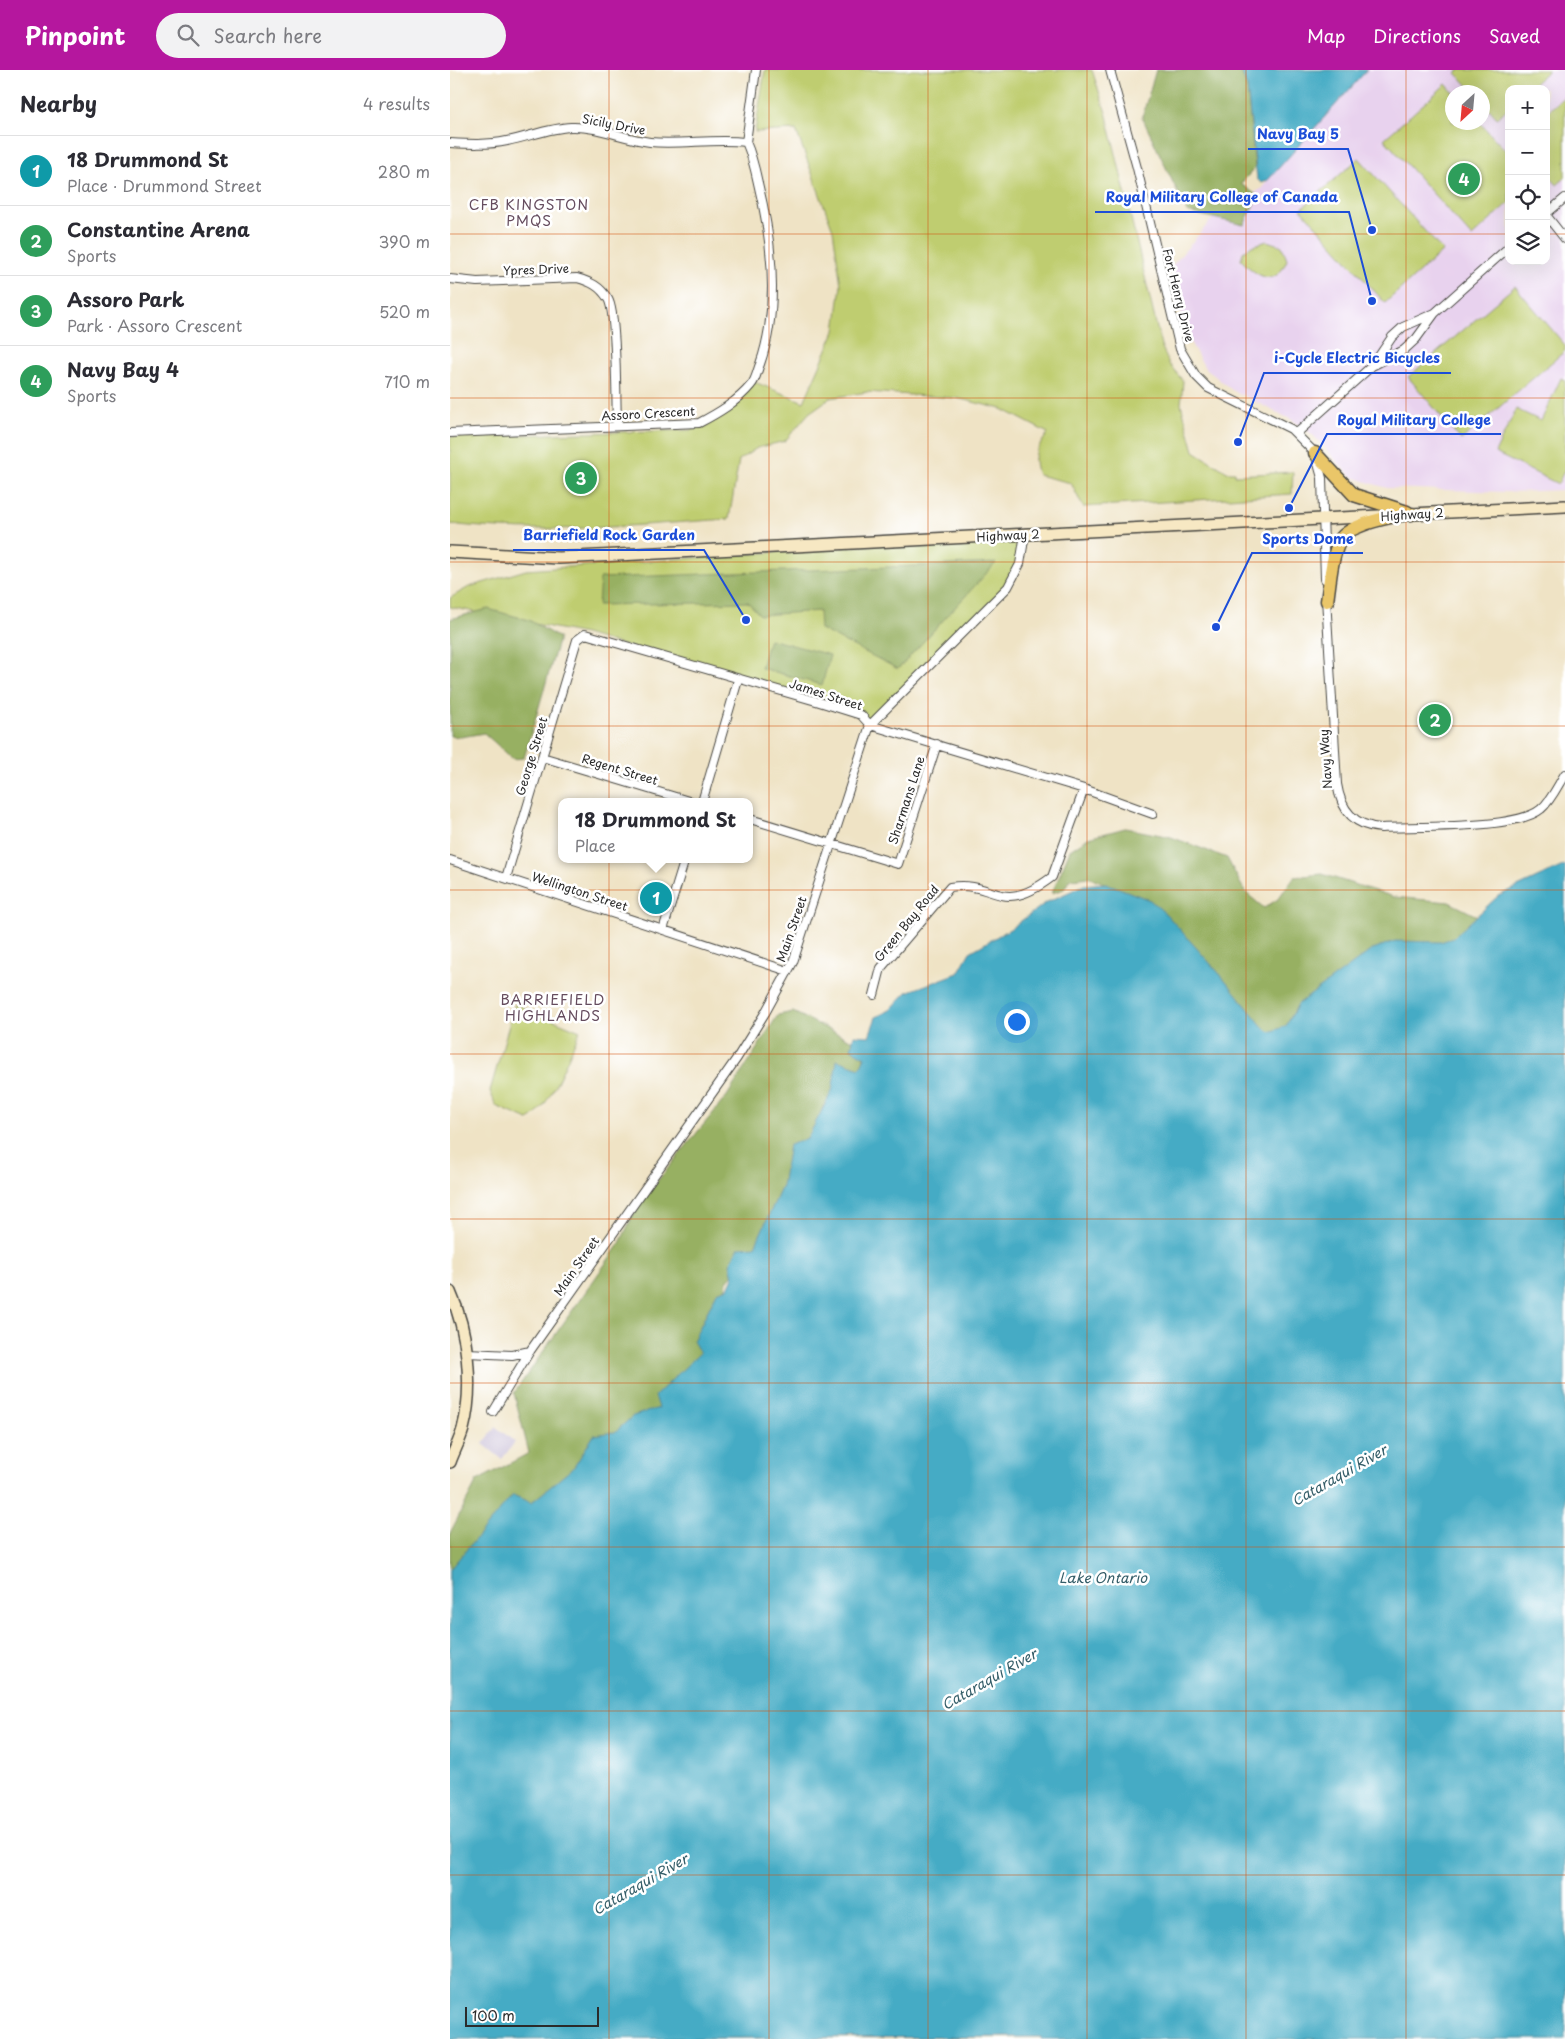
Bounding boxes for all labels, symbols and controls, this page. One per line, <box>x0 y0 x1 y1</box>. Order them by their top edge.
search box <box>156 13 506 58</box>
text: Pinpoint <box>25 17 126 53</box>
icon: search <box>174 21 202 49</box>
text: Search here <box>214 21 322 49</box>
text: Map <box>1307 22 1345 49</box>
text: Directions <box>1373 22 1461 49</box>
text: Saved <box>1489 22 1540 49</box>
north arrow <box>1445 85 1490 130</box>
map controls <box>1505 85 1550 265</box>
button: + <box>1505 85 1550 130</box>
text: Nearby <box>20 87 97 119</box>
text: 4 results <box>363 91 430 115</box>
street label: Sicily Drive <box>581 109 647 139</box>
callout: Navy Bay 5 <box>1248 120 1348 149</box>
text: Navy Bay 5 <box>1257 123 1339 144</box>
button: − <box>1505 130 1550 175</box>
text: 18 Drummond St <box>67 145 229 173</box>
text: 1 <box>32 159 40 183</box>
text: 280 m <box>378 159 430 183</box>
pin: 4 <box>1448 160 1480 198</box>
text: Place · Drummond Street <box>67 173 261 197</box>
button: locate <box>1505 175 1550 220</box>
callout: Royal Military College of Canada <box>1095 183 1349 212</box>
text: Royal Military College of Canada <box>1106 186 1338 207</box>
district label: CFB KINGSTON PMQS <box>469 194 589 231</box>
text: Constantine Arena <box>67 215 250 243</box>
button: layers <box>1505 220 1550 265</box>
text: 2 <box>30 229 42 253</box>
text: 390 m <box>379 229 430 253</box>
text: Sports <box>67 243 116 267</box>
street label: Fort Henry Drive <box>1159 246 1199 344</box>
street label: Ypres Drive <box>503 259 569 279</box>
text: Assoro Park <box>67 285 185 313</box>
text: 3 <box>31 299 41 323</box>
text: 520 m <box>379 299 430 323</box>
text: Park · Assoro Crescent <box>67 313 242 337</box>
callout: i-Cycle Electric Bicycles <box>1264 344 1451 373</box>
text: i-Cycle Electric Bicycles <box>1274 347 1440 368</box>
text: Navy Bay 4 <box>67 355 179 383</box>
text: 4 <box>31 369 41 393</box>
text: 710 m <box>384 369 430 393</box>
text: Sports <box>67 383 116 407</box>
street label: Assoro Crescent <box>601 402 695 424</box>
callout: Royal Military College <box>1327 405 1501 434</box>
text: Royal Military College <box>1337 409 1491 430</box>
pin: 3 <box>565 459 597 497</box>
street label: Highway 2 <box>1380 503 1444 525</box>
callout: Barriefield Rock Garden <box>513 521 704 550</box>
text: Barriefield Rock Garden <box>523 524 695 545</box>
street label: Highway 2 <box>976 524 1040 546</box>
callout: Sports Dome <box>1252 524 1363 553</box>
text: Sports Dome <box>1262 528 1354 549</box>
street label: James Street <box>787 674 865 714</box>
pin: 2 <box>1419 701 1451 739</box>
street label: George Street <box>510 714 552 798</box>
street label: Navy Way <box>1314 728 1336 789</box>
street label: Regent Street <box>580 749 660 789</box>
street label: Sharmans Lane <box>883 753 929 847</box>
popup <box>558 798 753 863</box>
text: 18 Drummond St <box>575 805 736 833</box>
text: Place <box>575 833 616 857</box>
street label: Wellington Street <box>530 867 630 915</box>
pin: 1 <box>640 879 672 917</box>
street label: Green Bay Road <box>869 881 943 965</box>
street label: Main Street <box>771 894 811 964</box>
district label: BARRIEFIELD HIGHLANDS <box>501 989 605 1026</box>
your location <box>1004 1009 1030 1035</box>
street label: Main Street <box>549 1233 603 1299</box>
water label: Cataraqui River <box>1288 1438 1392 1511</box>
water label: Lake Ontario <box>1059 1567 1148 1588</box>
water label: Cataraqui River <box>938 1642 1042 1715</box>
water label: Cataraqui River <box>589 1847 693 1920</box>
scale bar <box>465 2004 599 2027</box>
text: 100 m <box>472 2005 515 2026</box>

